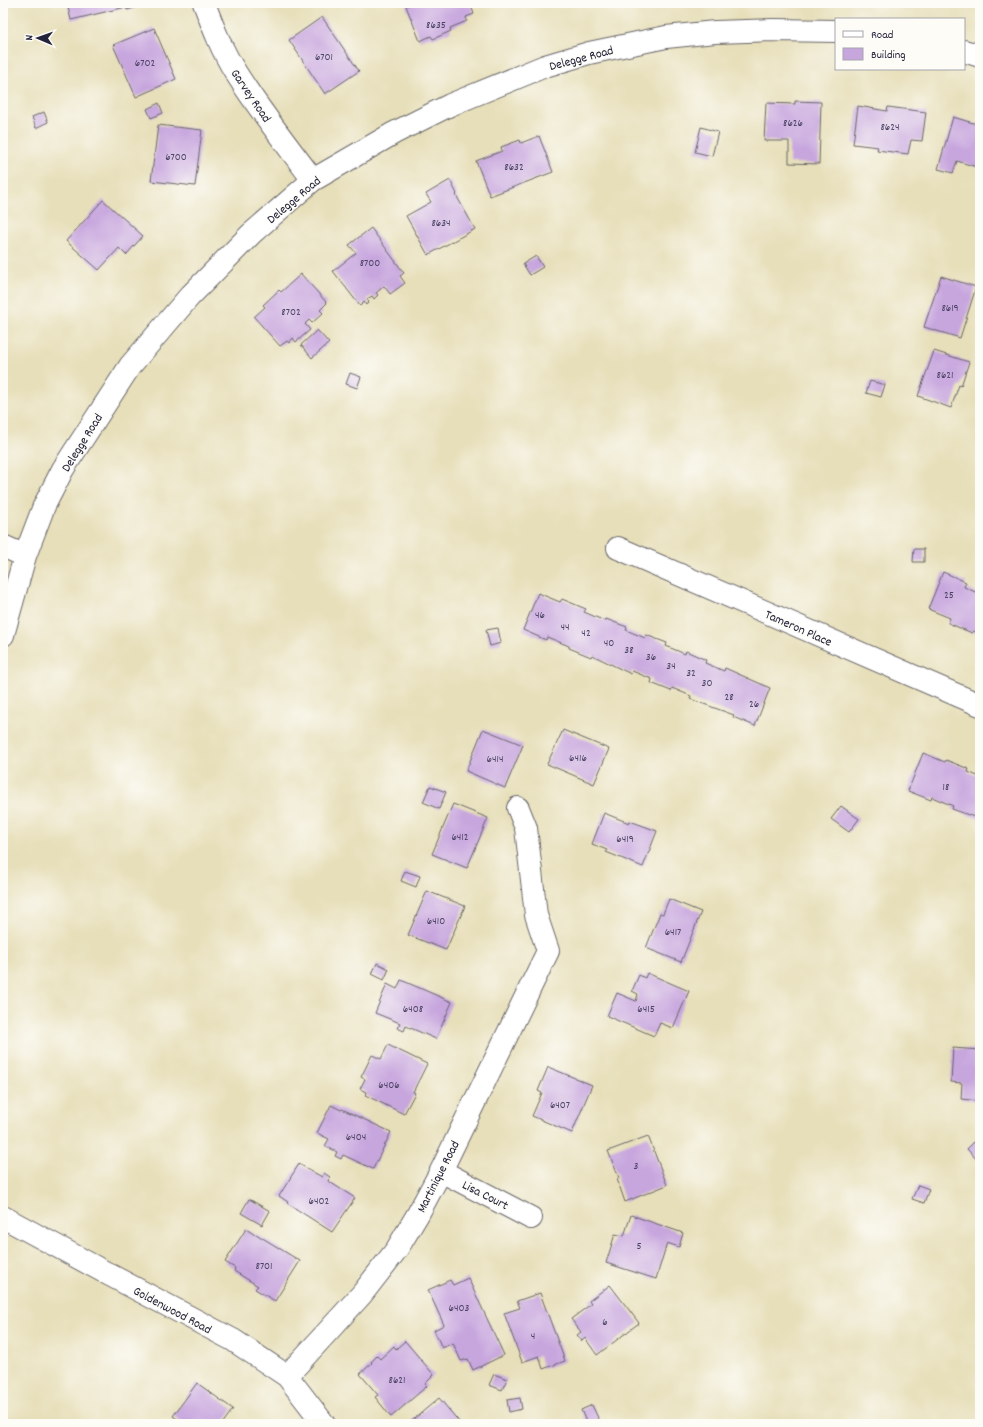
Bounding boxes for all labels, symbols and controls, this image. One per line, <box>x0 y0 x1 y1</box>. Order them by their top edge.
north arrow <box>18 18 58 58</box>
house number: 8635 <box>426 18 446 34</box>
legend <box>835 18 965 70</box>
text: Road <box>871 27 893 44</box>
text: N <box>22 34 38 41</box>
street label: Delegge Road <box>547 42 616 77</box>
text: Building <box>871 47 906 64</box>
house number: 6701 <box>315 50 333 66</box>
house number: 6702 <box>135 56 155 72</box>
street label: Garvey Road <box>225 66 275 127</box>
house number: 8626 <box>783 116 803 132</box>
house number: 8624 <box>880 120 900 136</box>
house number: 6700 <box>165 150 187 166</box>
house number: 8632 <box>504 160 524 176</box>
street label: Delegge Road <box>263 173 326 229</box>
house number: 8634 <box>431 216 451 232</box>
house number: 8700 <box>360 256 380 272</box>
house number: 8619 <box>941 301 959 317</box>
house number: 8702 <box>281 305 301 321</box>
house number: 8621 <box>936 368 954 384</box>
street label: Delegge Road <box>58 410 109 476</box>
house number: 25 <box>944 588 954 604</box>
street label: Tameron Place <box>761 606 835 653</box>
house number: 46 <box>535 608 545 624</box>
house number: 44 <box>560 620 570 636</box>
house number: 42 <box>581 626 591 642</box>
house number: 40 <box>604 636 614 652</box>
house number: 38 <box>624 643 634 659</box>
house number: 36 <box>646 650 656 666</box>
house number: 34 <box>666 659 676 675</box>
house number: 32 <box>686 666 696 682</box>
house number: 30 <box>702 676 712 692</box>
house number: 28 <box>724 690 734 706</box>
house number: 26 <box>749 697 759 713</box>
house number: 6416 <box>569 751 587 767</box>
house number: 6414 <box>487 752 503 768</box>
house number: 18 <box>943 780 949 796</box>
house number: 6412 <box>451 830 469 846</box>
house number: 6419 <box>616 832 634 848</box>
house number: 6410 <box>427 914 445 930</box>
house number: 6417 <box>665 925 681 941</box>
house number: 6408 <box>403 1002 423 1018</box>
house number: 6415 <box>637 1002 655 1018</box>
house number: 6406 <box>378 1078 400 1094</box>
house number: 6407 <box>550 1098 570 1114</box>
house number: 6404 <box>346 1130 366 1146</box>
street label: Martinique Road <box>413 1138 466 1216</box>
house number: 3 <box>634 1159 639 1175</box>
street label: Lisa Court <box>458 1176 511 1216</box>
house number: 6402 <box>309 1194 330 1210</box>
house number: 5 <box>636 1239 642 1255</box>
house number: 8701 <box>255 1259 273 1275</box>
street label: Goldenwood Road <box>129 1282 215 1340</box>
house number: 6403 <box>449 1301 470 1317</box>
house number: 6 <box>602 1315 608 1331</box>
house number: 4 <box>531 1329 535 1345</box>
house number: 8621 <box>388 1373 406 1389</box>

